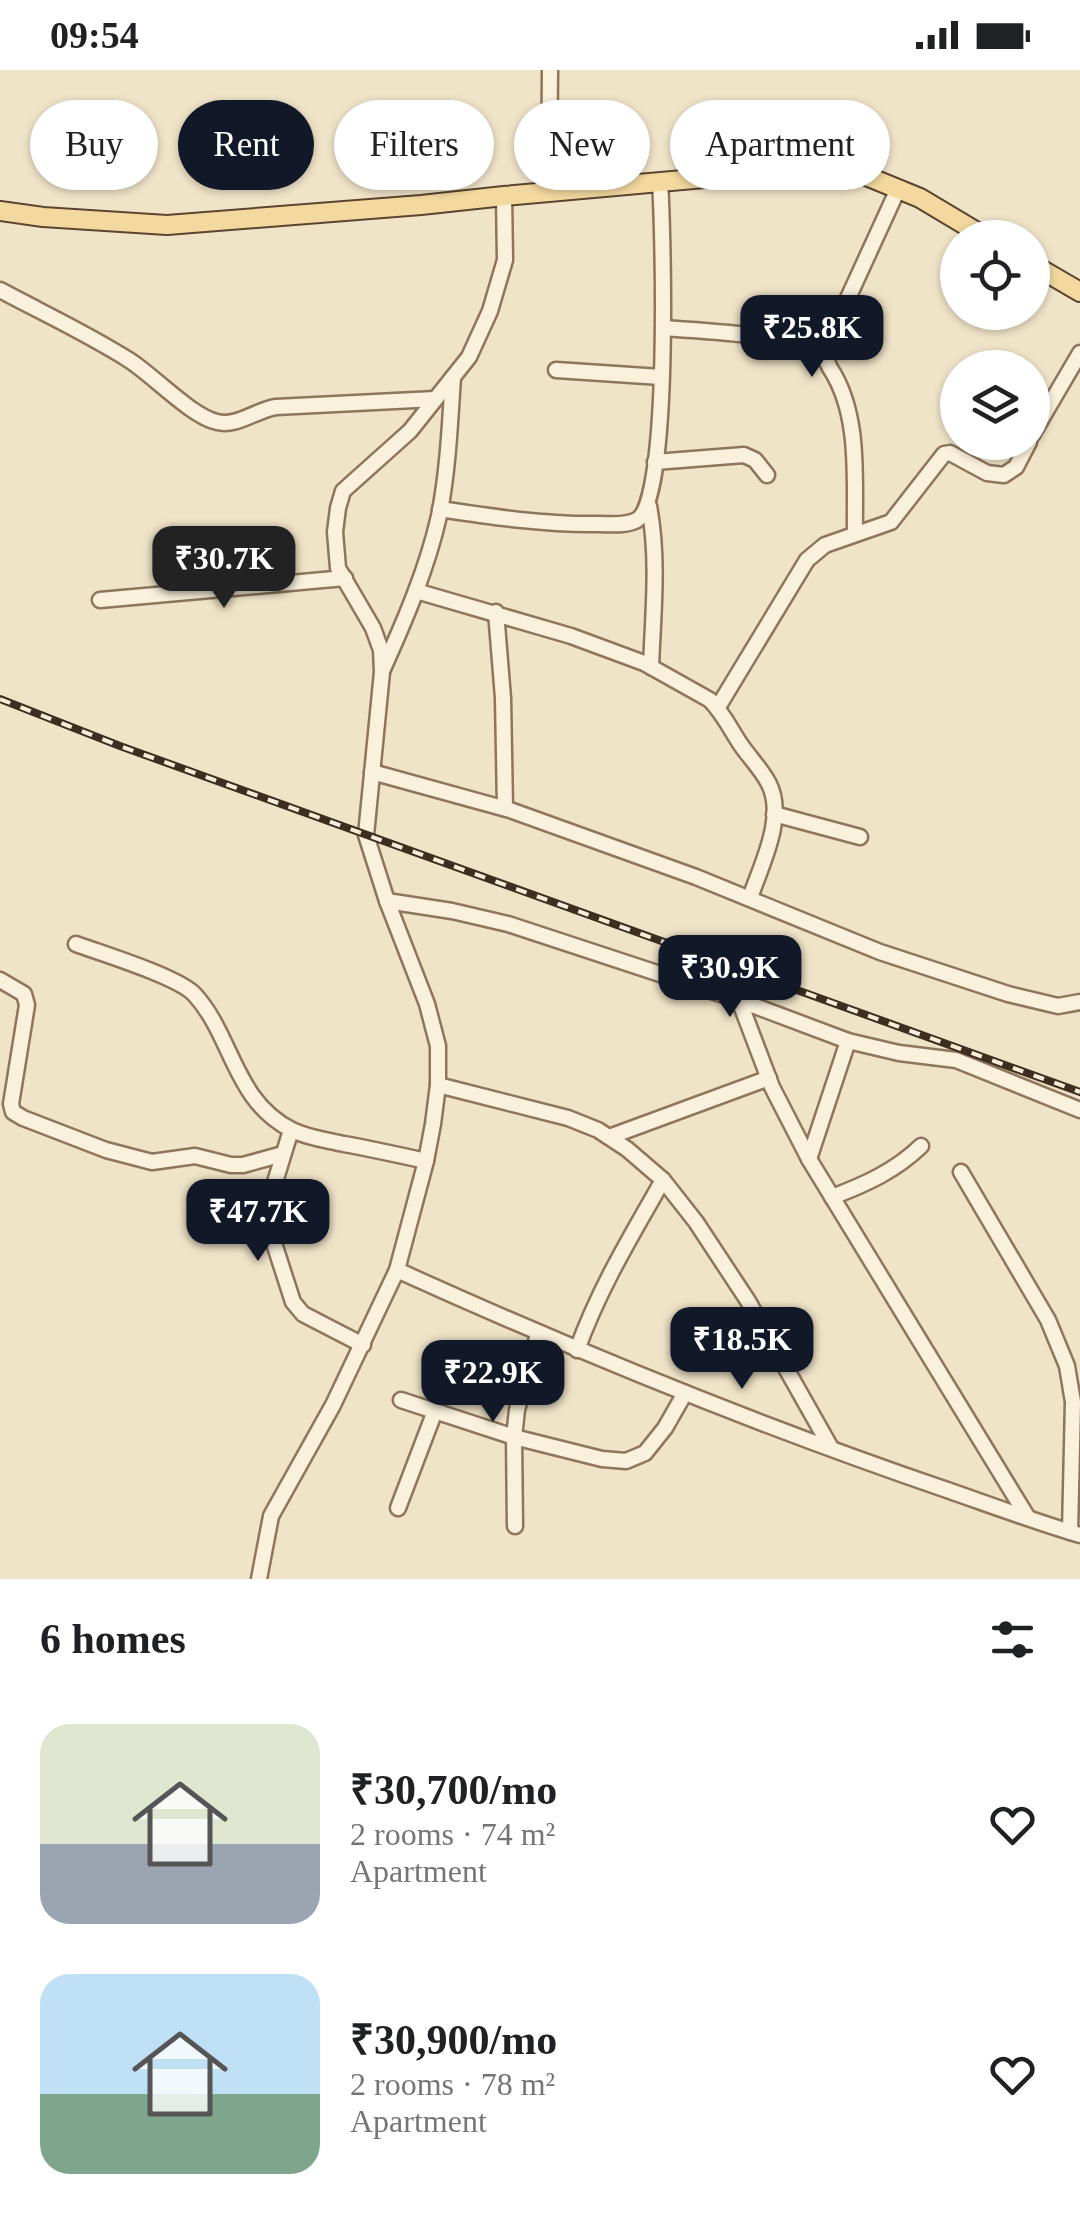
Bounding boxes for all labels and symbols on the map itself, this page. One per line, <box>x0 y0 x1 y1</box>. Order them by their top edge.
pin: ₹25.8K <box>731 295 893 380</box>
pin: ₹30.7K <box>143 526 305 611</box>
pin: ₹30.9K <box>649 935 811 1020</box>
pin: ₹47.7K <box>177 1179 339 1264</box>
pin: ₹18.5K <box>661 1307 823 1392</box>
pin: ₹22.9K <box>412 1340 574 1425</box>

